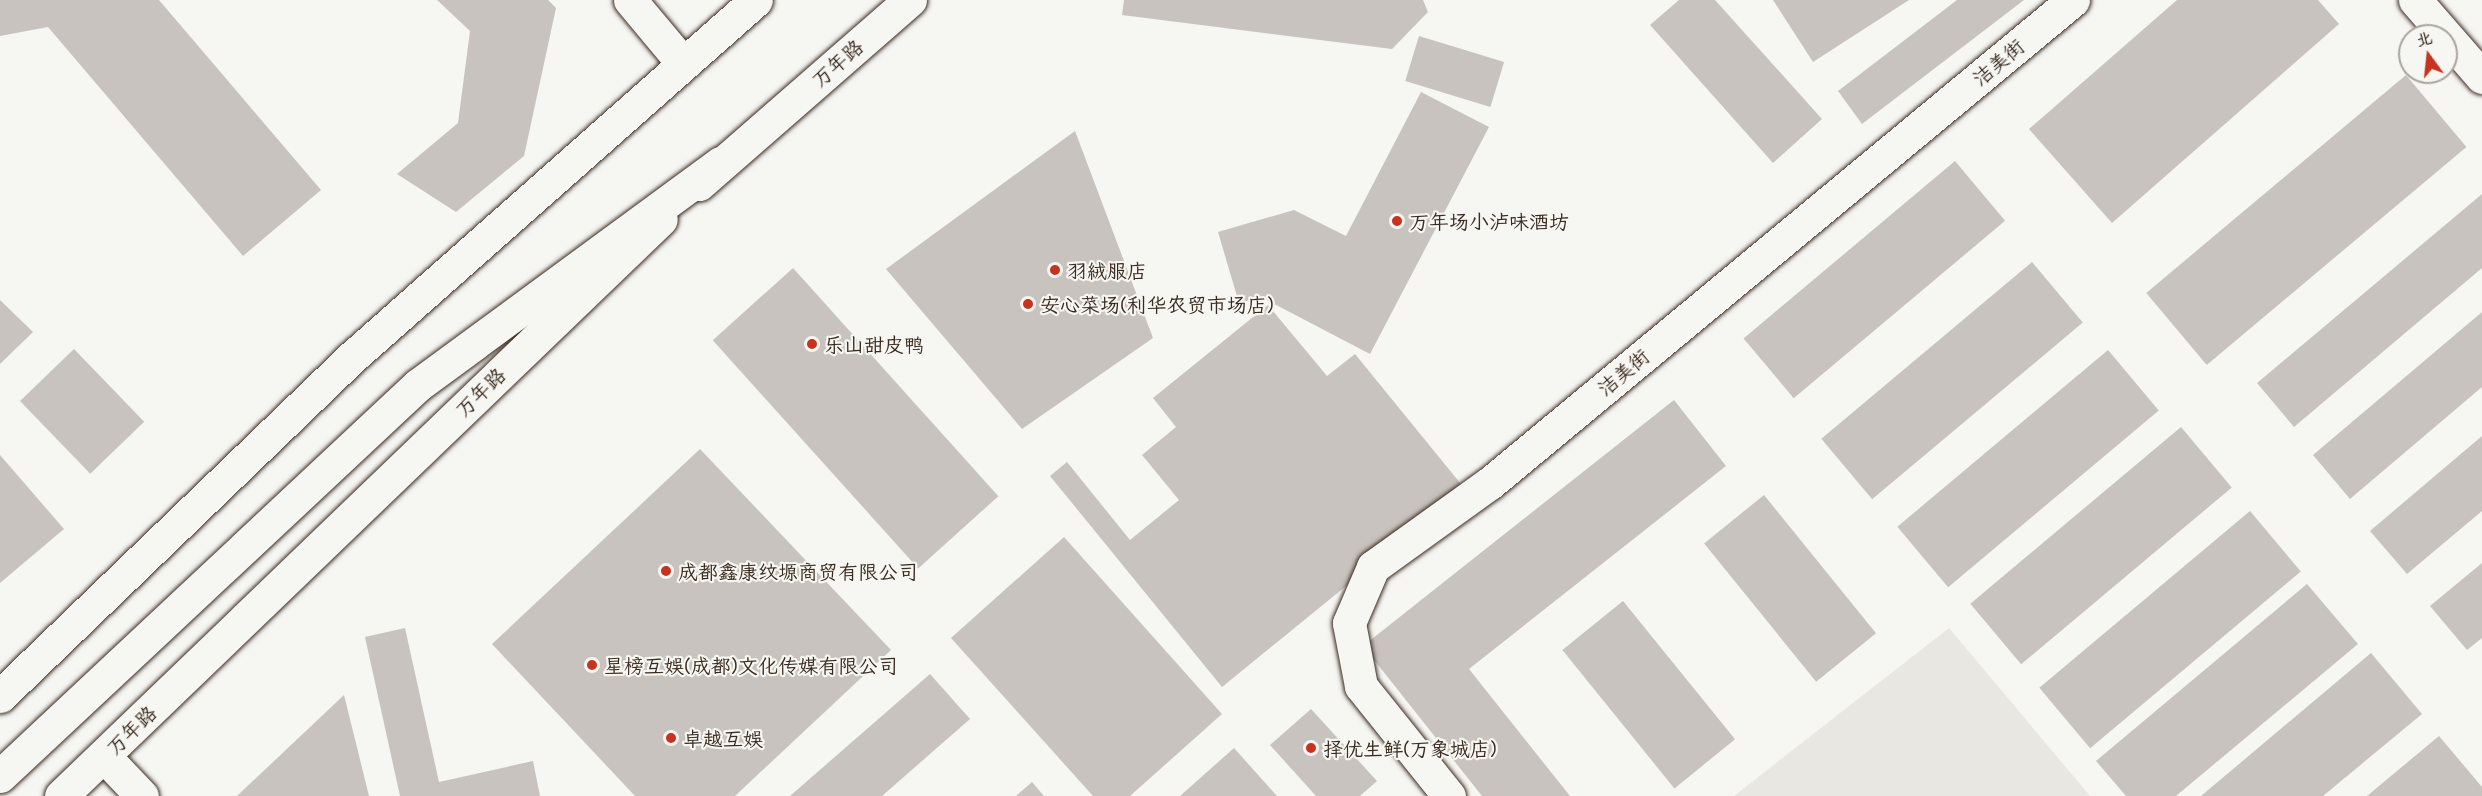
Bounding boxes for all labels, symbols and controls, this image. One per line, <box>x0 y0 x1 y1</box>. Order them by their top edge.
north arrow <box>2398 24 2458 84</box>
text: 北 <box>2413 26 2434 51</box>
street label: 万年路 <box>806 34 868 92</box>
street label: 洁美街 <box>1967 34 2029 90</box>
place label: 万年场小泸味酒坊 <box>1409 209 1569 233</box>
marker: 万年场小泸味酒坊 <box>1390 214 1404 228</box>
place label: 羽絨服店 <box>1067 258 1147 282</box>
marker: 羽絨服店 <box>1048 263 1062 277</box>
place label: 安心菜场(利华农贸市场店) <box>1040 292 1274 316</box>
marker: 安心菜场(利华农贸市场店) <box>1021 297 1035 311</box>
place label: 乐山甜皮鸭 <box>824 332 924 356</box>
marker: 乐山甜皮鸭 <box>805 337 819 351</box>
street label: 洁美街 <box>1592 344 1654 400</box>
street label: 万年路 <box>450 363 510 421</box>
place label: 成都鑫康纹塬商贸有限公司 <box>678 559 918 583</box>
marker: 成都鑫康纹塬商贸有限公司 <box>659 564 673 578</box>
place label: 星榜互娱(成都)文化传媒有限公司 <box>604 653 898 677</box>
marker: 星榜互娱(成都)文化传媒有限公司 <box>585 658 599 672</box>
street label: 万年路 <box>101 701 161 759</box>
place label: 卓越互娱 <box>683 726 763 750</box>
marker: 卓越互娱 <box>664 731 678 745</box>
place label: 择优生鲜(万象城店) <box>1323 736 1497 760</box>
marker: 择优生鲜(万象城店) <box>1304 741 1318 755</box>

